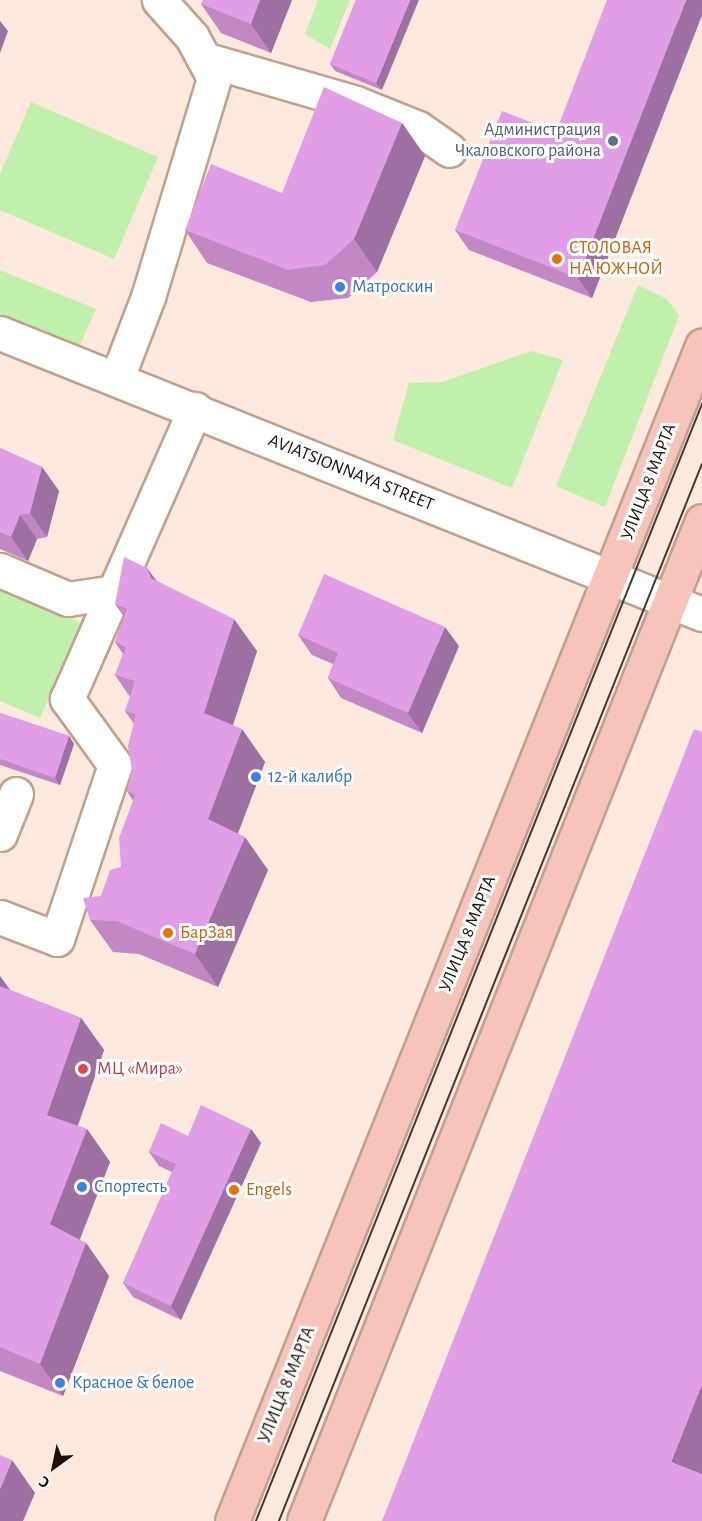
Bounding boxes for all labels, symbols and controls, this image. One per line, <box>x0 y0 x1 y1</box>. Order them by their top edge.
place label: Администрация Чкаловского района <box>455 120 601 162</box>
marker: Администрация Чкаловского района <box>606 134 620 148</box>
place label: СТОЛОВАЯ НА ЮЖНОЙ <box>569 238 663 280</box>
marker: СТОЛОВАЯ НА ЮЖНОЙ <box>550 252 564 266</box>
place label: Матроскин <box>352 276 433 298</box>
marker: Матроскин <box>333 280 347 294</box>
street label: УЛИЦА 8 МАРТА <box>617 420 681 544</box>
street label: AVIATSIONNAYA STREET <box>265 430 437 516</box>
place label: 12-й калибр <box>268 766 352 788</box>
marker: 12-й калибр <box>249 770 263 784</box>
street label: УЛИЦА 8 МАРТА <box>435 873 501 995</box>
place label: БарЗая <box>180 922 233 944</box>
marker: БарЗая <box>161 926 175 940</box>
place label: МЦ «Мира» <box>97 1058 183 1080</box>
marker: МЦ «Мира» <box>74 1060 92 1078</box>
place label: Спортесть <box>94 1176 167 1198</box>
place label: Engels <box>246 1179 292 1201</box>
marker: Спортесть <box>75 1180 89 1194</box>
marker: Engels <box>227 1183 241 1197</box>
street label: УЛИЦА 8 МАРТА <box>254 1324 320 1446</box>
place label: Красное & белое <box>72 1372 194 1394</box>
marker: Красное & белое <box>53 1376 67 1390</box>
north arrow <box>24 1437 84 1497</box>
text: С <box>36 1473 52 1491</box>

